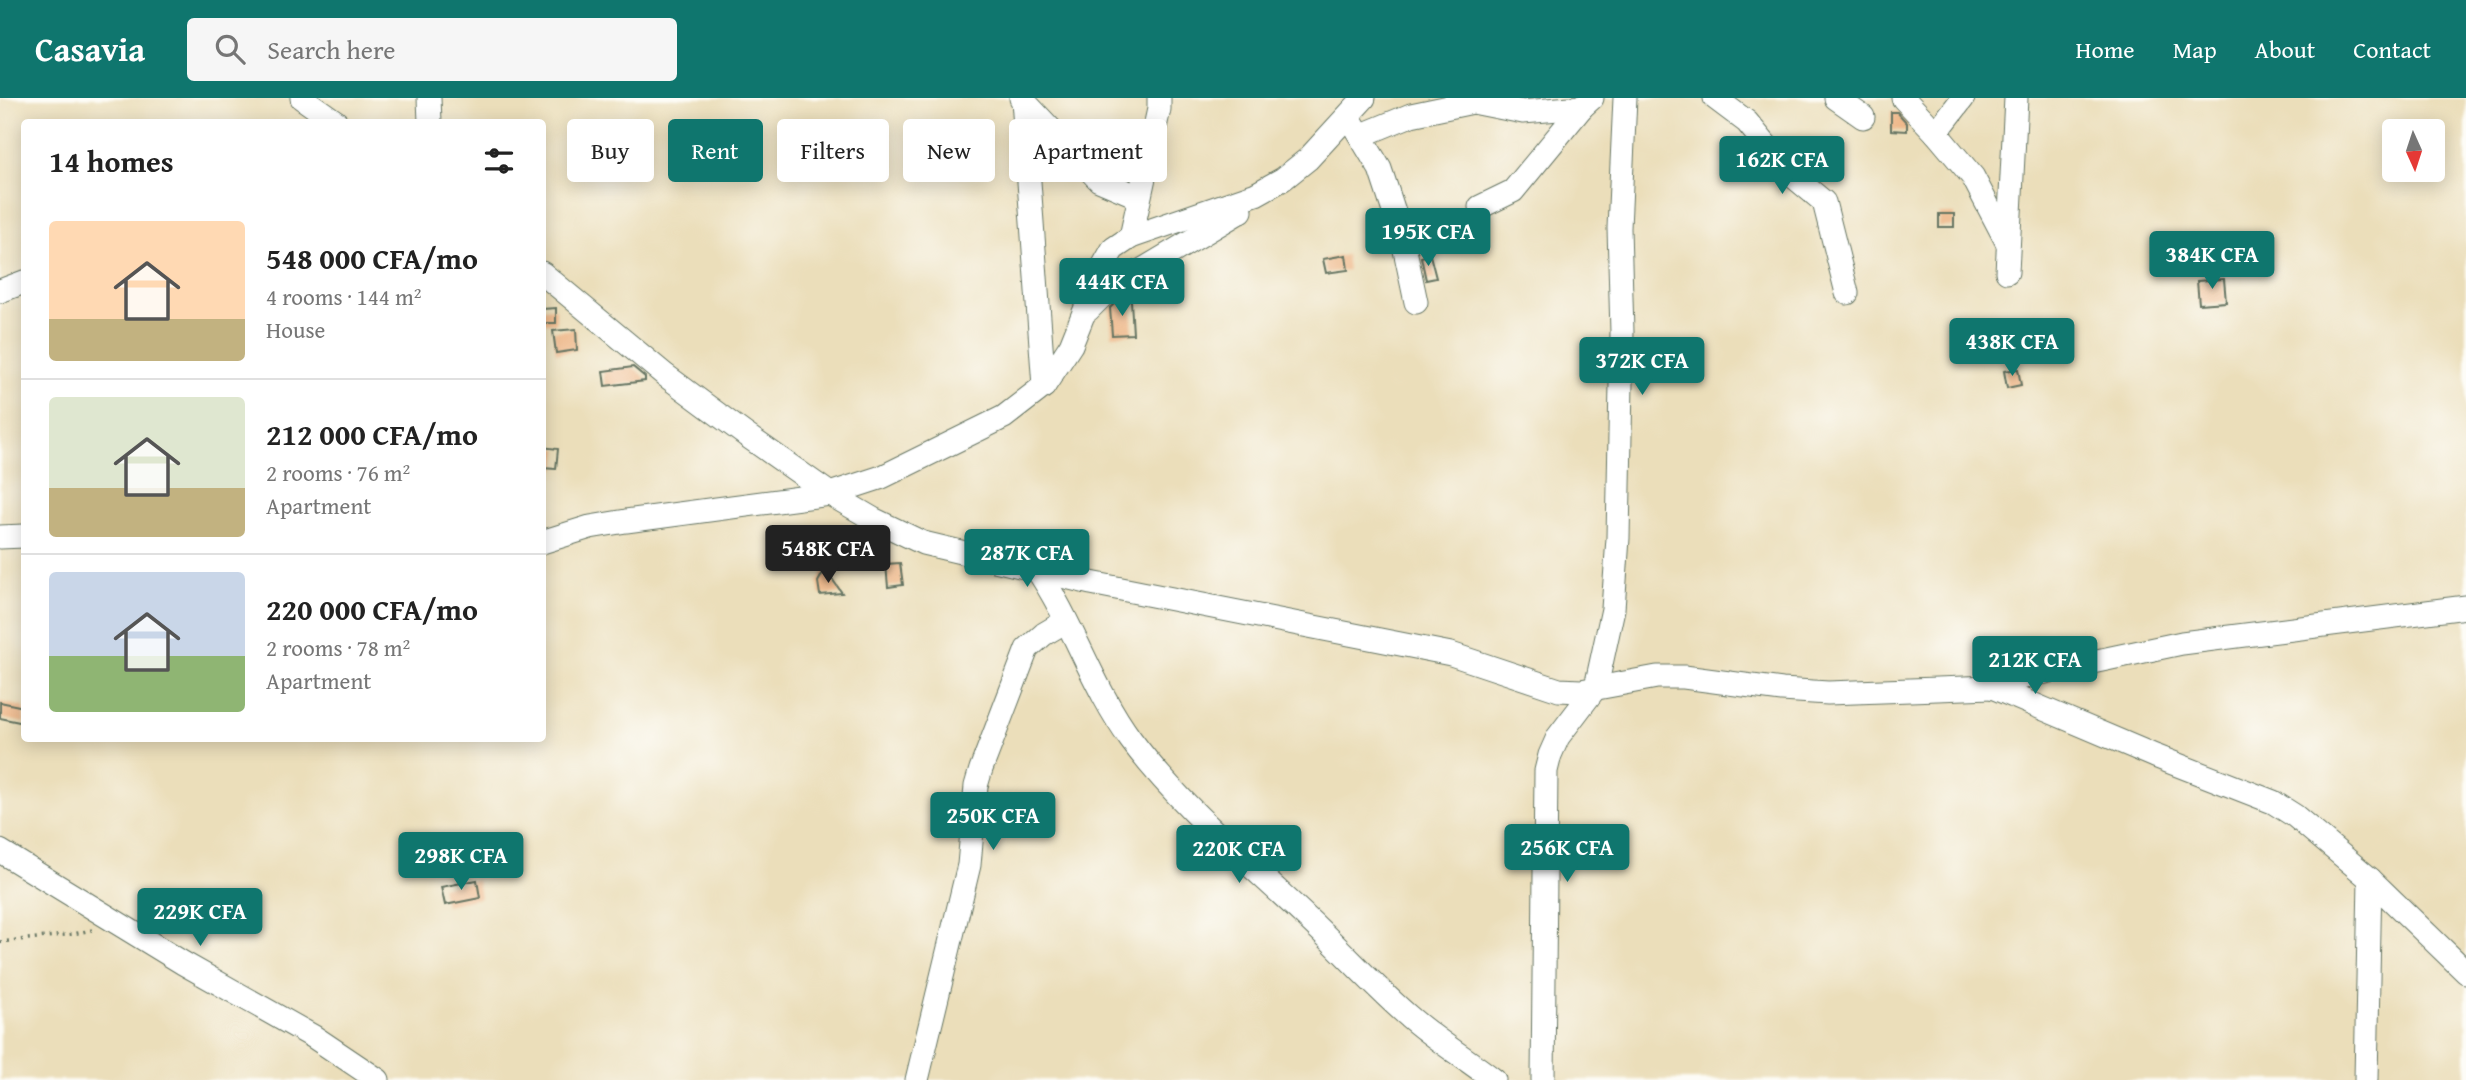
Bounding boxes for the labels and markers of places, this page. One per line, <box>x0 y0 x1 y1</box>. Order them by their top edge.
pin: 162K CFA <box>1710 136 1854 196</box>
pin: 195K CFA <box>1356 208 1500 268</box>
pin: 384K CFA <box>2140 232 2284 291</box>
pin: 444K CFA <box>1050 258 1194 318</box>
pin: 438K CFA <box>1940 318 2084 378</box>
pin: 372K CFA <box>1570 338 1714 397</box>
pin: 548K CFA <box>756 526 900 585</box>
pin: 287K CFA <box>955 530 1099 589</box>
pin: 212K CFA <box>1963 636 2107 696</box>
pin: 250K CFA <box>921 792 1065 852</box>
pin: 256K CFA <box>1495 824 1639 884</box>
pin: 220K CFA <box>1167 826 1311 885</box>
pin: 298K CFA <box>389 832 533 892</box>
pin: 229K CFA <box>128 888 272 948</box>

